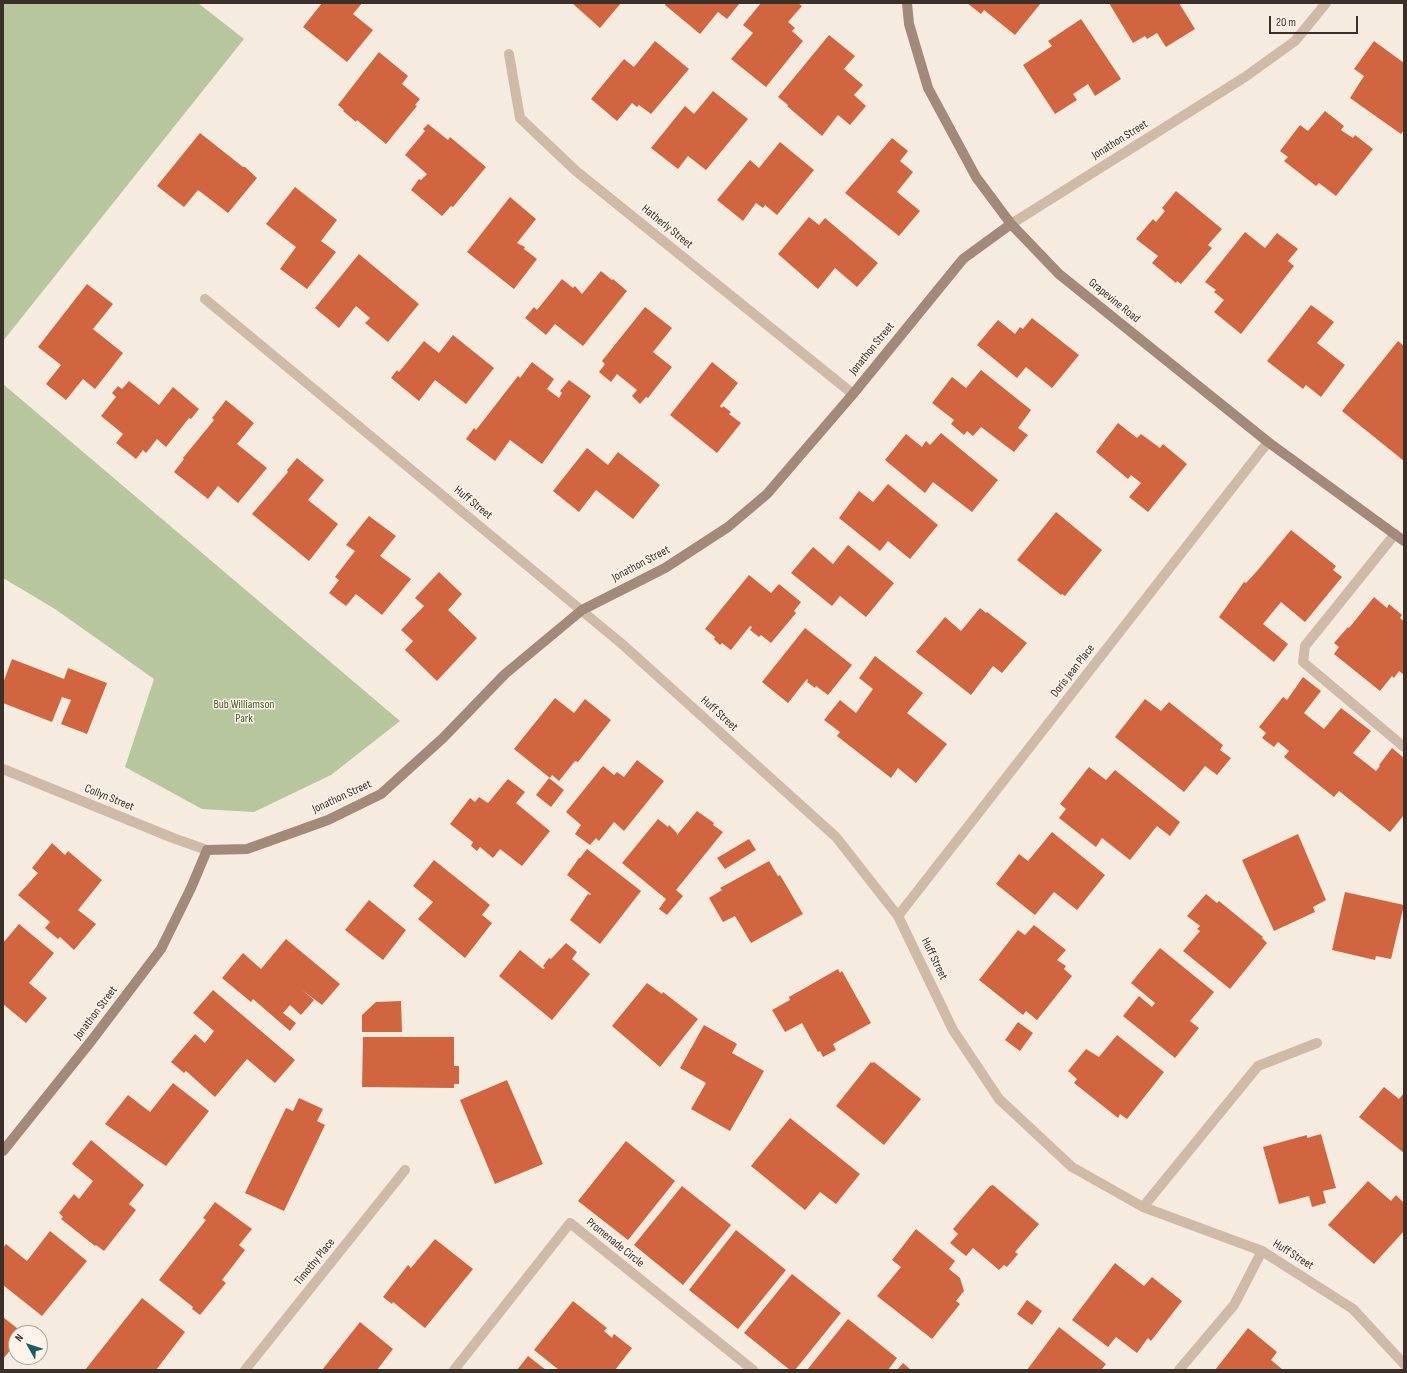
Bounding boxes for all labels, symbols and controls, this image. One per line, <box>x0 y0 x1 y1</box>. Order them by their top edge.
scale bar <box>1271 8 1360 34</box>
text: 20 m <box>1276 15 1296 30</box>
street label: Jonathon Street <box>1089 117 1151 163</box>
street label: Hatherly Street <box>638 202 696 252</box>
street label: Grapevine Road <box>1085 276 1143 326</box>
street label: Jonathon Street <box>846 320 898 378</box>
street label: Huff Street <box>451 483 495 523</box>
street label: Jonathon Street <box>610 543 672 585</box>
street label: Doris Jean Place <box>1048 642 1098 700</box>
street label: Huff Street <box>697 694 741 734</box>
park label: Bub Williamson Park <box>214 698 274 726</box>
street label: Jonathon Street <box>310 777 374 817</box>
street label: Collyn Street <box>82 782 136 814</box>
street label: Huff Street <box>918 936 950 982</box>
street label: Jonathon Street <box>71 983 121 1043</box>
street label: Promenade Circle <box>583 1215 647 1271</box>
street label: Timothy Place <box>292 1235 338 1289</box>
street label: Huff Street <box>1270 1237 1316 1273</box>
north arrow <box>8 1325 48 1365</box>
text: N <box>12 1331 26 1344</box>

